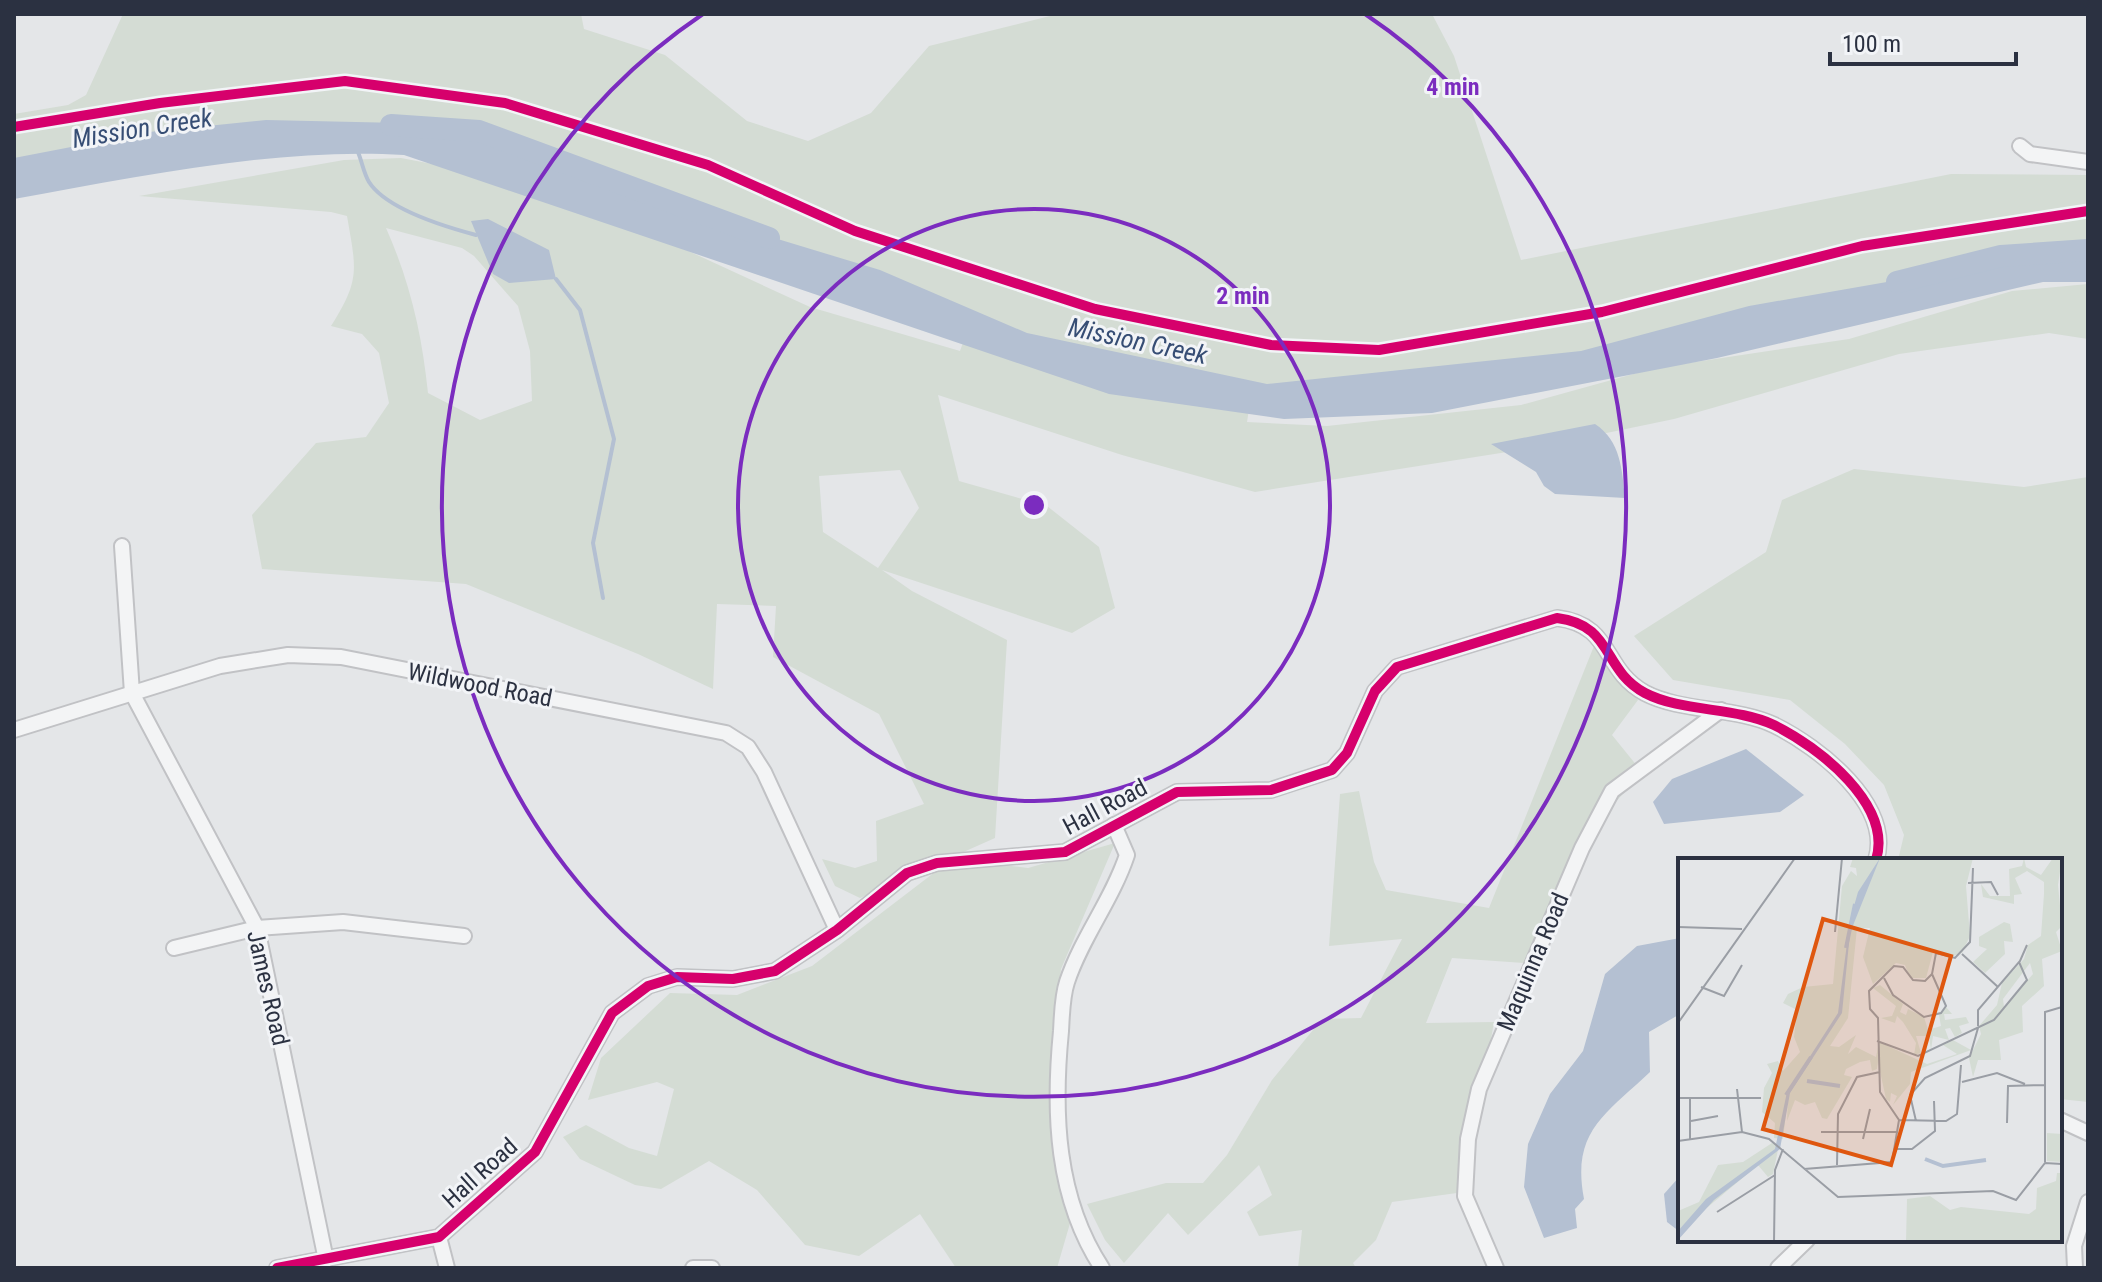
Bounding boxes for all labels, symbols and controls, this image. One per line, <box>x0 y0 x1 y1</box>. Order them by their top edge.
scale bar <box>1830 16 2016 66</box>
text: 100 m <box>1842 30 1901 58</box>
text: 4 min <box>1426 73 1480 101</box>
water label: Mission Creek <box>70 102 215 154</box>
text: 2 min <box>1216 282 1270 310</box>
water label: Mission Creek <box>1066 312 1211 370</box>
centre of rings <box>1020 491 1048 519</box>
street label: Wildwood Road <box>405 657 555 713</box>
street label: Hall Road <box>1058 773 1152 841</box>
inset map <box>1678 858 2062 1242</box>
street label: Maquinna Road <box>1491 889 1575 1035</box>
street label: James Road <box>241 928 295 1048</box>
street label: Hall Road <box>437 1132 523 1214</box>

